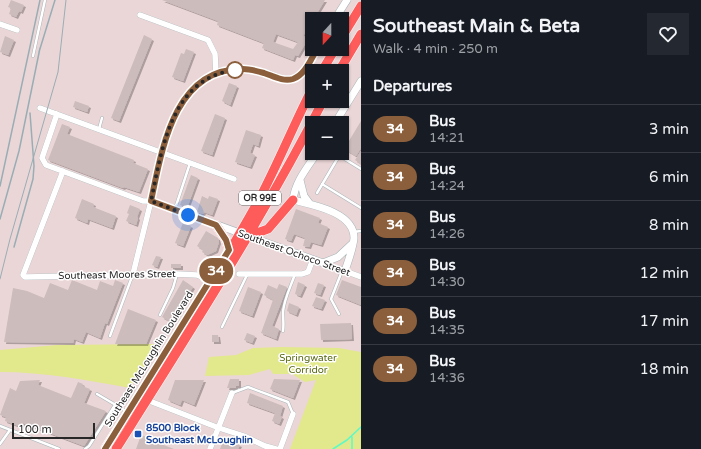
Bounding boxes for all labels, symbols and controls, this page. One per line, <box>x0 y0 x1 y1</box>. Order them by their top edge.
north arrow <box>305 12 349 56</box>
map controls <box>305 12 349 160</box>
button: heart <box>647 13 689 55</box>
text: Southeast Main & Beta <box>373 15 580 37</box>
text: Walk · 4 min · 250 m <box>373 41 498 57</box>
unlabelled marker <box>226 61 244 79</box>
button: + <box>305 64 349 108</box>
text: Departures <box>373 77 452 95</box>
text: Bus <box>429 112 456 130</box>
button: − <box>305 116 349 160</box>
text: 34 <box>386 120 404 137</box>
text: 3 min <box>649 120 689 138</box>
text: 14:21 <box>429 130 465 146</box>
text: Bus <box>429 160 456 178</box>
text: 34 <box>386 168 404 185</box>
text: 6 min <box>649 168 689 186</box>
text: 14:24 <box>429 178 465 194</box>
road number: OR 99E <box>239 191 281 205</box>
your location <box>178 205 198 225</box>
text: Bus <box>429 208 456 226</box>
text: 34 <box>386 216 404 233</box>
text: 8 min <box>649 216 689 234</box>
text: 14:26 <box>429 226 465 242</box>
street label: Southeast Ochoco Street <box>236 227 352 279</box>
text: Bus <box>429 256 456 274</box>
line badge: 34 <box>198 258 234 284</box>
text: 34 <box>207 262 225 279</box>
text: 34 <box>386 264 404 281</box>
text: 12 min <box>640 264 689 282</box>
street label: Southeast Moores Street <box>58 268 176 282</box>
text: 14:30 <box>429 274 465 290</box>
street label: Southeast McLoughlin Boulevard <box>102 289 196 429</box>
text: Bus <box>429 304 456 322</box>
text: 34 <box>386 312 404 329</box>
text: 17 min <box>640 312 689 330</box>
text: 14:35 <box>429 322 465 338</box>
park label: Springwater Corridor <box>279 352 337 376</box>
text: Bus <box>429 352 456 370</box>
text: 34 <box>386 360 404 377</box>
text: 18 min <box>640 360 689 378</box>
text: 14:36 <box>429 370 465 386</box>
scale bar <box>12 421 95 440</box>
place label: 8500 Block Southeast McLoughlin <box>146 422 253 446</box>
text: 100 m <box>18 423 52 436</box>
marker: 8500 Block Southeast McLoughlin <box>133 429 143 439</box>

